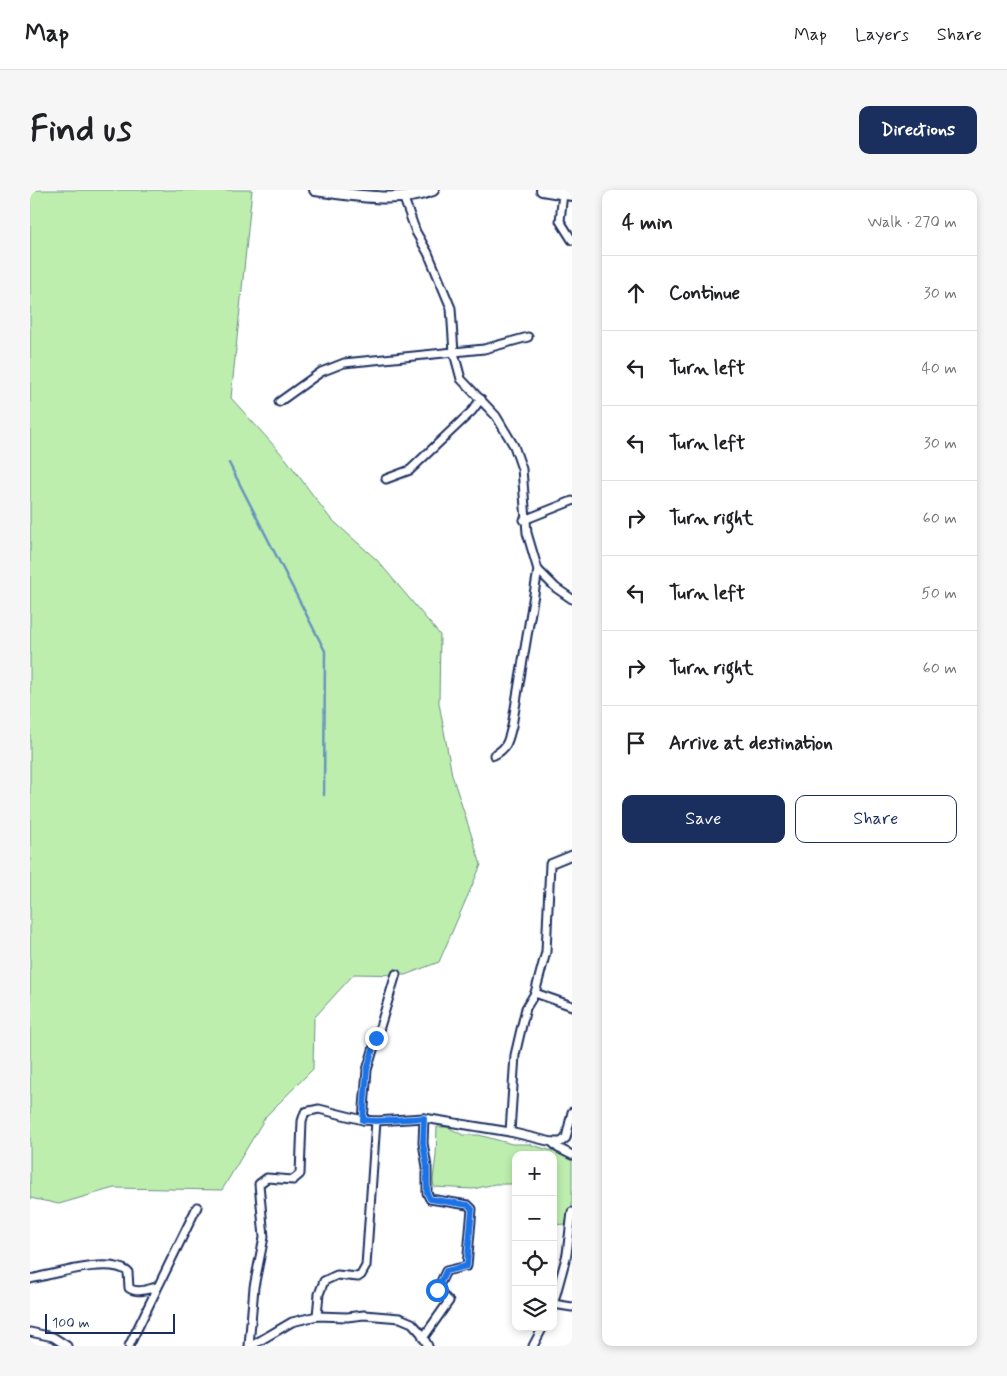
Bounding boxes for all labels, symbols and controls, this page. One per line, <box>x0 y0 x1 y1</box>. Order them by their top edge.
text: Map <box>25 19 69 50</box>
text: Map <box>794 23 827 47</box>
text: Layers <box>855 23 909 47</box>
text: Share <box>937 23 982 47</box>
button: Directions <box>859 106 977 154</box>
text: Find us <box>30 107 132 153</box>
text: 4 min <box>622 209 673 237</box>
text: Walk · 270 m <box>868 212 957 233</box>
icon: ahead <box>622 279 650 307</box>
text: Continue <box>669 281 740 306</box>
text: 30 m <box>924 283 957 304</box>
icon: left <box>622 354 650 382</box>
text: Turn left <box>669 356 745 381</box>
text: 40 m <box>921 358 957 379</box>
icon: left <box>622 429 650 457</box>
text: Turn left <box>669 431 745 456</box>
text: 30 m <box>924 433 957 454</box>
icon: right <box>622 504 650 532</box>
text: Turn right <box>669 506 753 531</box>
text: 60 m <box>923 508 957 529</box>
icon: left <box>622 579 650 607</box>
text: Turn left <box>669 581 745 606</box>
text: 50 m <box>921 583 957 604</box>
icon: right <box>622 654 650 682</box>
text: Turn right <box>669 656 753 681</box>
text: 60 m <box>923 658 957 679</box>
icon: arrive <box>622 729 650 757</box>
text: Arrive at destination <box>669 731 833 756</box>
button: Save <box>622 795 785 843</box>
button: Share <box>795 795 957 843</box>
route end <box>365 1027 388 1050</box>
map controls <box>512 1151 557 1331</box>
button: + <box>512 1151 557 1196</box>
button: − <box>512 1196 557 1241</box>
button: locate <box>512 1241 557 1286</box>
route start <box>426 1279 449 1302</box>
button: layers <box>512 1286 557 1331</box>
scale bar <box>45 1311 175 1334</box>
text: 100 m <box>52 1314 90 1332</box>

